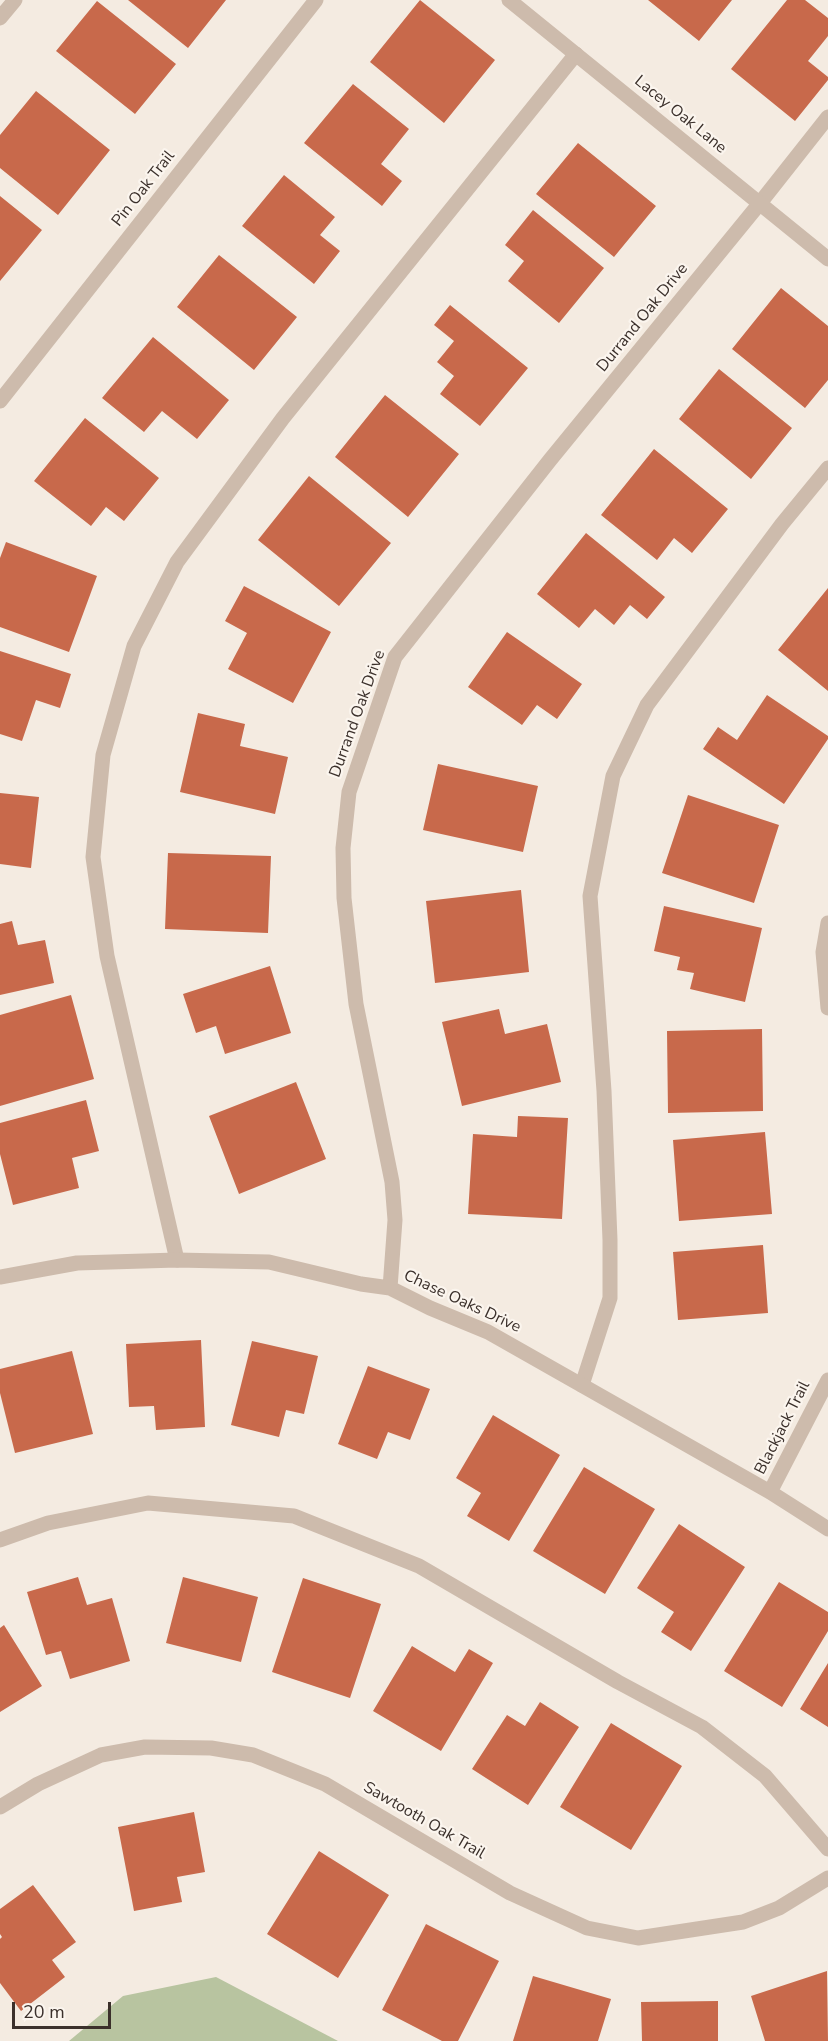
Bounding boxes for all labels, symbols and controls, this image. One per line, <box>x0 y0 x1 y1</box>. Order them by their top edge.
street label: Lacey Oak Lane <box>630 72 730 158</box>
street label: Pin Oak Trail <box>108 147 180 231</box>
street label: Durrand Oak Drive <box>593 260 693 376</box>
street label: Durrand Oak Drive <box>326 648 390 780</box>
street label: Chase Oaks Drive <box>400 1266 524 1338</box>
street label: Blackjack Trail <box>751 1378 815 1478</box>
street label: Sawtooth Oak Trail <box>360 1778 488 1864</box>
scale bar <box>15 1990 114 2028</box>
text: 20 m <box>23 2000 65 2024</box>

